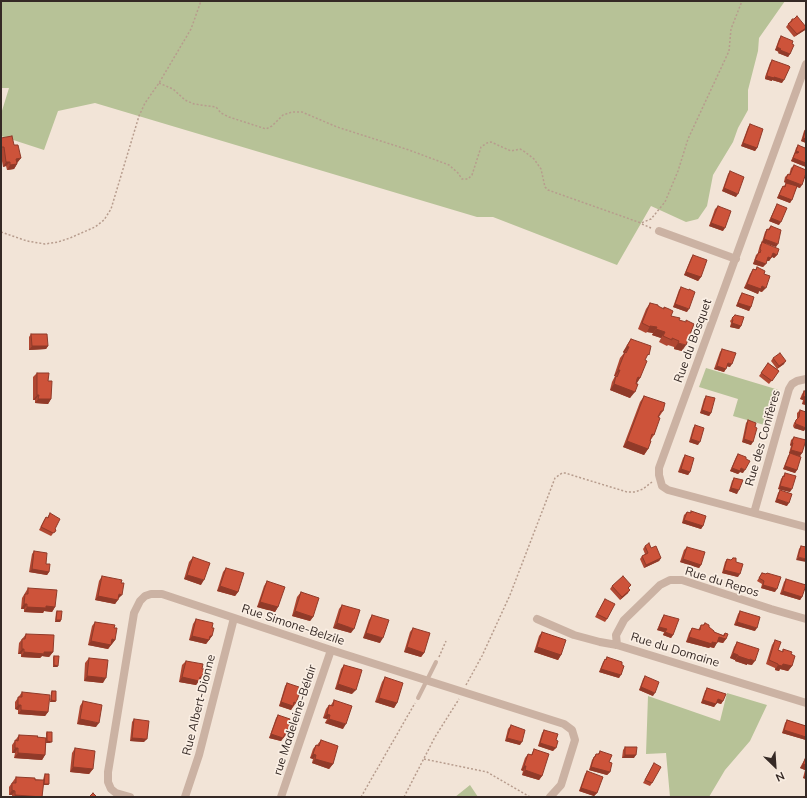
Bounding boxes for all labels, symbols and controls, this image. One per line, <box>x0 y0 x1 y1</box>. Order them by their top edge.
street label: Rue du Bosquet <box>671 297 715 385</box>
street label: Rue des Conifères <box>742 388 784 488</box>
street label: Rue du Repos <box>683 564 761 600</box>
street label: Rue Simone-Belzile <box>240 602 346 648</box>
street label: Rue du Domaine <box>629 630 721 670</box>
street label: Rue Albert-Dionne <box>180 653 218 757</box>
street label: rue Madeleine-Bélair <box>270 663 320 777</box>
north arrow <box>755 746 795 786</box>
text: N <box>773 769 787 785</box>

